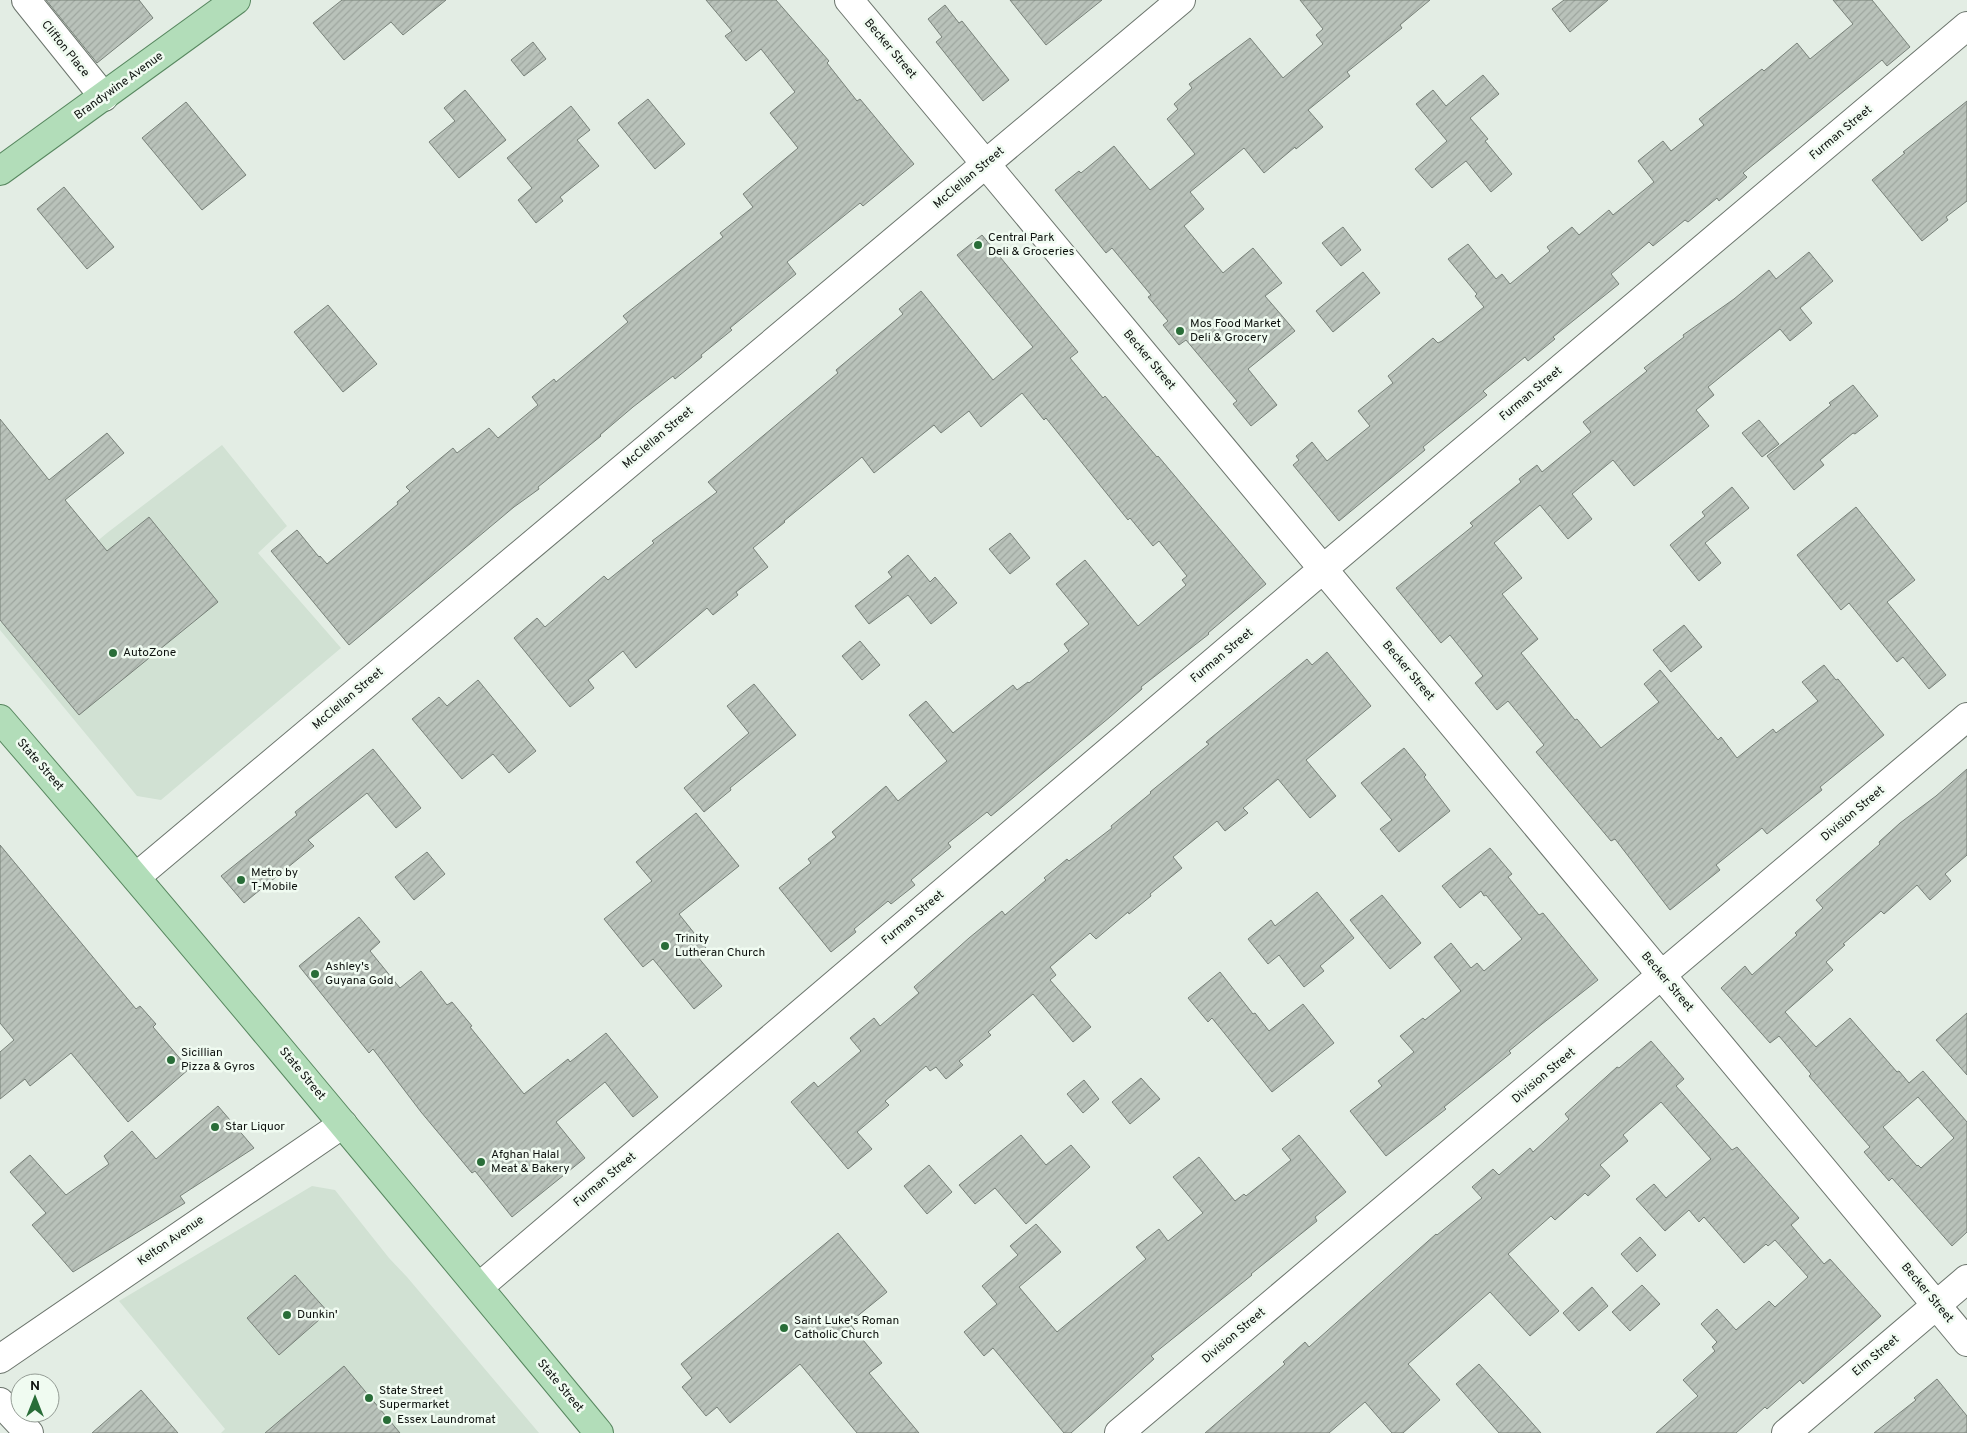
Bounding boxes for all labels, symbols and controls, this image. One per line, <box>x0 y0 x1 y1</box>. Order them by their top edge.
street label: Becker Street <box>860 16 920 82</box>
street label: Clifton Place <box>37 17 93 81</box>
street label: Brandywine Avenue <box>71 48 167 124</box>
street label: Furman Street <box>1806 102 1876 164</box>
street label: McClellan Street <box>930 144 1008 212</box>
place label: Central Park Deli & Groceries <box>988 230 1074 260</box>
marker: Central Park Deli & Groceries <box>972 239 984 251</box>
place label: Mos Food Market Deli & Grocery <box>1190 316 1281 346</box>
marker: Mos Food Market Deli & Grocery <box>1174 325 1186 337</box>
street label: Becker Street <box>1119 327 1179 393</box>
street label: Furman Street <box>1496 363 1566 425</box>
street label: McClellan Street <box>619 404 697 472</box>
street label: Furman Street <box>1187 625 1257 687</box>
street label: Becker Street <box>1378 638 1438 704</box>
place label: AutoZone <box>123 645 176 661</box>
marker: AutoZone <box>107 647 119 659</box>
street label: McClellan Street <box>309 665 387 733</box>
street label: State Street <box>13 735 67 795</box>
street label: Division Street <box>1818 783 1888 845</box>
place label: Metro by T-Mobile <box>251 865 298 895</box>
marker: Metro by T-Mobile <box>235 874 247 886</box>
street label: Furman Street <box>878 887 948 949</box>
place label: Trinity Lutheran Church <box>675 931 765 961</box>
marker: Trinity Lutheran Church <box>659 940 671 952</box>
street label: Becker Street <box>1637 949 1697 1015</box>
place label: Ashley's Guyana Gold <box>325 959 394 989</box>
marker: Ashley's Guyana Gold <box>309 968 321 980</box>
street label: State Street <box>275 1044 329 1104</box>
place label: Sicillian Pizza & Gyros <box>181 1045 255 1075</box>
street label: Division Street <box>1509 1045 1579 1107</box>
marker: Sicillian Pizza & Gyros <box>165 1054 177 1066</box>
place label: Star Liquor <box>225 1119 285 1135</box>
marker: Star Liquor <box>209 1121 221 1133</box>
place label: Afghan Halal Meat & Bakery <box>491 1147 570 1177</box>
street label: Furman Street <box>570 1149 640 1211</box>
marker: Afghan Halal Meat & Bakery <box>475 1156 487 1168</box>
street label: Kelton Avenue <box>135 1212 207 1270</box>
street label: Becker Street <box>1897 1260 1957 1326</box>
street label: Division Street <box>1199 1305 1269 1367</box>
place label: Dunkin' <box>297 1307 338 1323</box>
marker: Dunkin' <box>281 1309 293 1321</box>
place label: Saint Luke's Roman Catholic Church <box>794 1313 899 1343</box>
marker: Saint Luke's Roman Catholic Church <box>778 1322 790 1334</box>
street label: Elm Street <box>1849 1332 1903 1380</box>
street label: State Street <box>533 1356 587 1416</box>
north arrow <box>10 1373 60 1423</box>
text: N <box>30 1378 40 1395</box>
place label: State Street Supermarket <box>379 1383 449 1413</box>
marker: State Street Supermarket <box>363 1392 375 1404</box>
place label: Essex Laundromat <box>397 1412 496 1428</box>
marker: Essex Laundromat <box>381 1414 393 1426</box>

